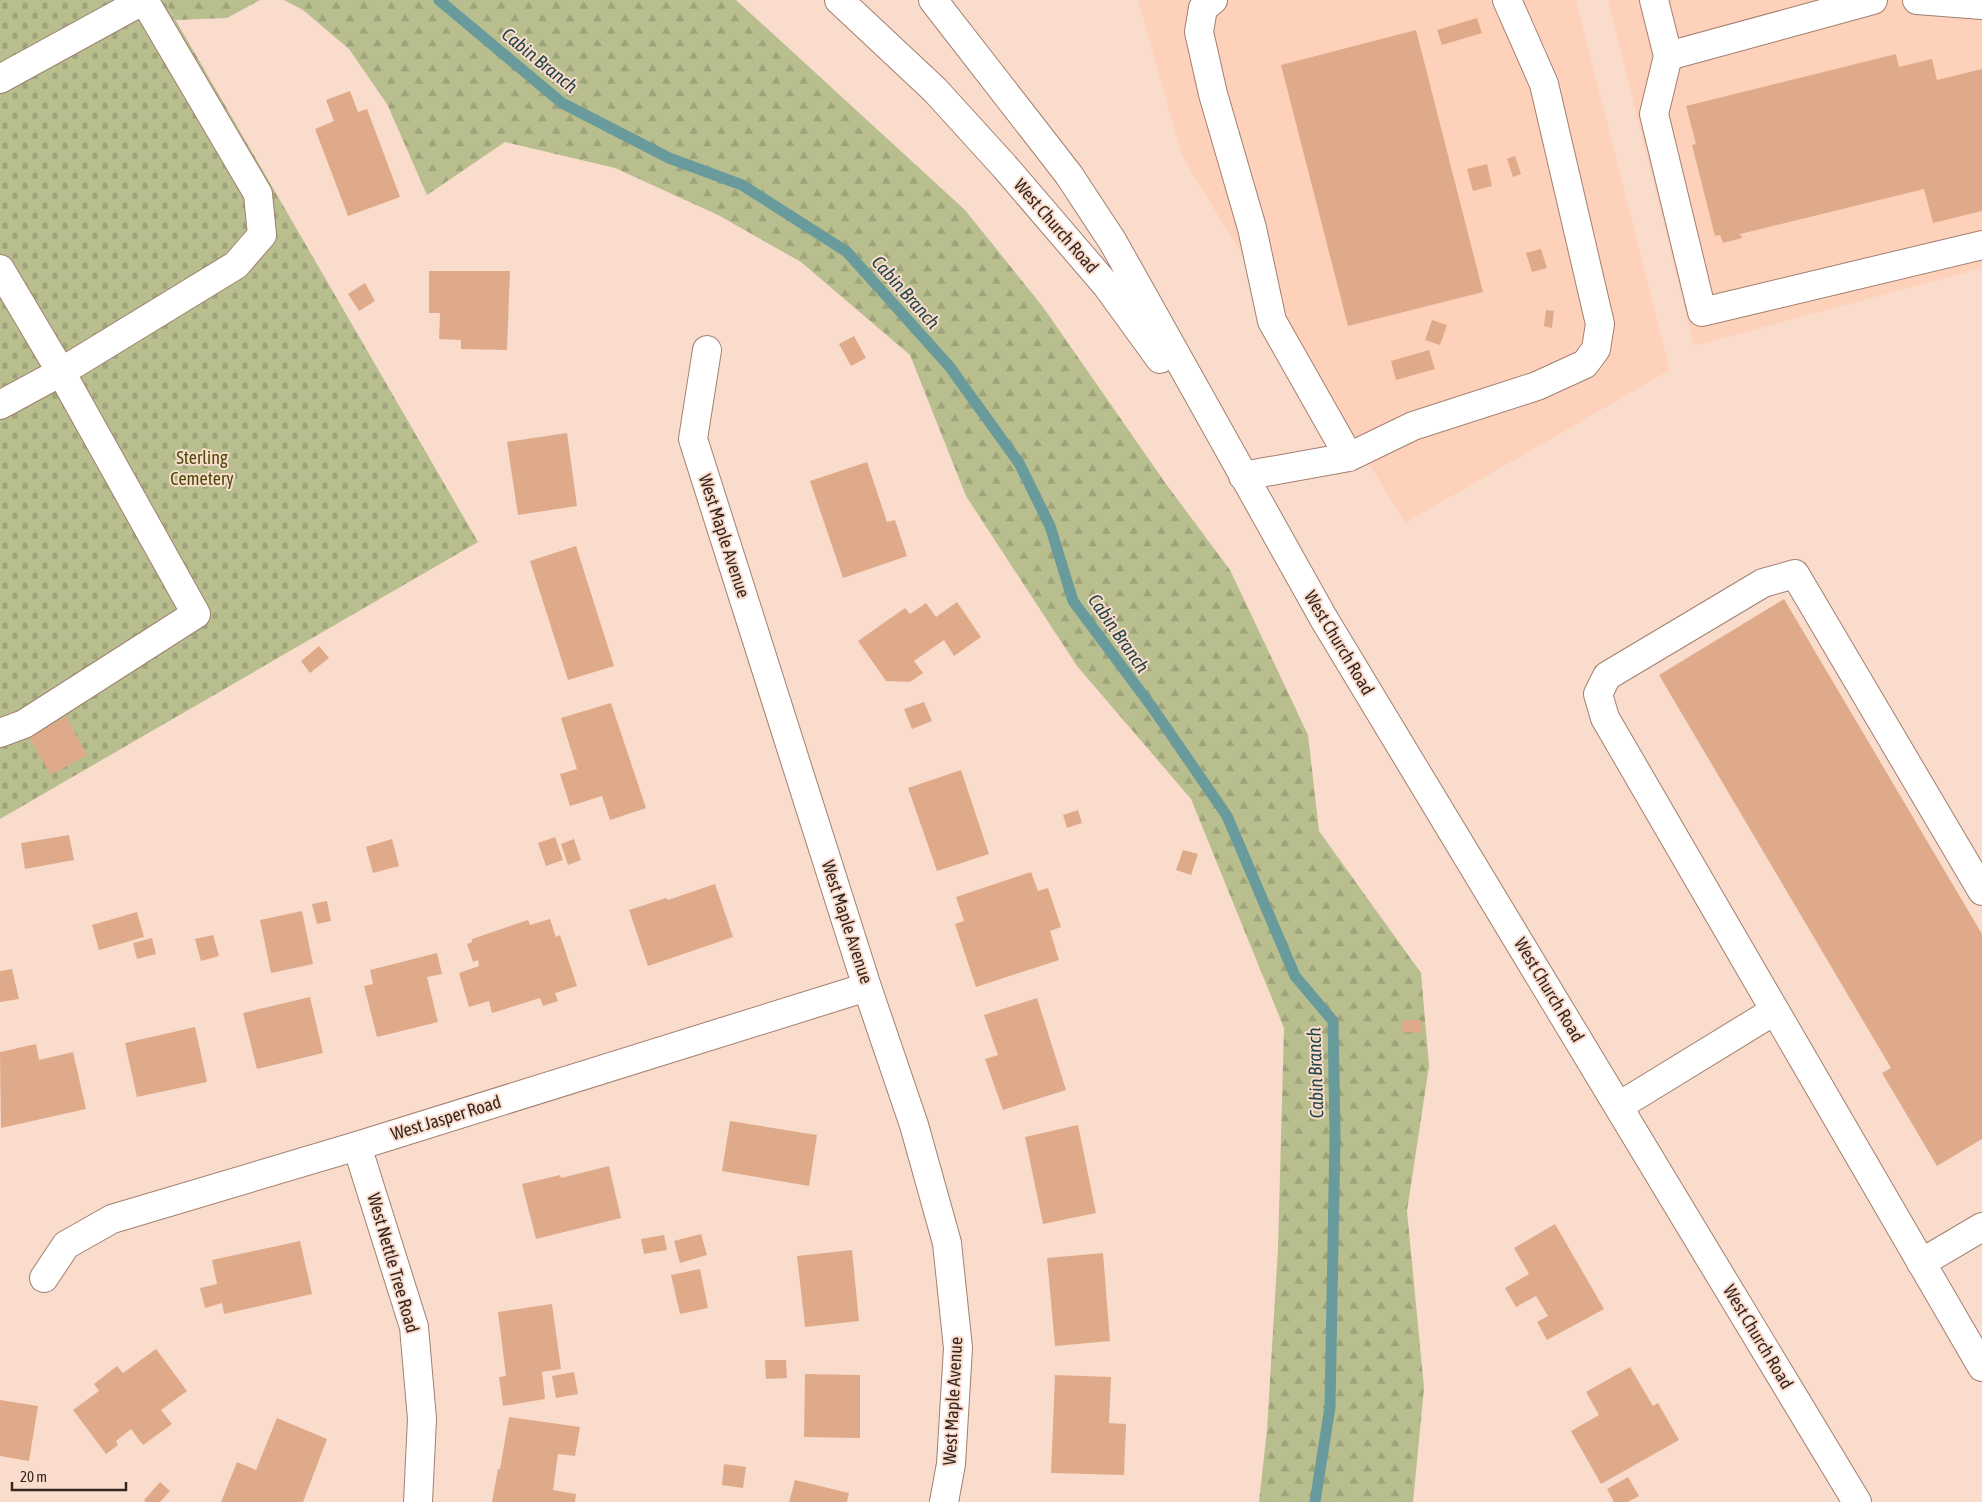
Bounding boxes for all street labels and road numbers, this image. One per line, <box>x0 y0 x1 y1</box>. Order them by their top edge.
street label: West Church Road <box>1010 174 1103 277</box>
street label: West Maple Avenue <box>695 471 754 600</box>
street label: West Church Road <box>1300 587 1379 699</box>
street label: West Maple Avenue <box>818 857 877 986</box>
street label: West Church Road <box>1510 934 1589 1046</box>
street label: West Jasper Road <box>388 1091 503 1144</box>
street label: West Nettle Tree Road <box>364 1191 423 1335</box>
street label: West Church Road <box>1719 1281 1798 1393</box>
street label: West Maple Avenue <box>939 1336 966 1466</box>

